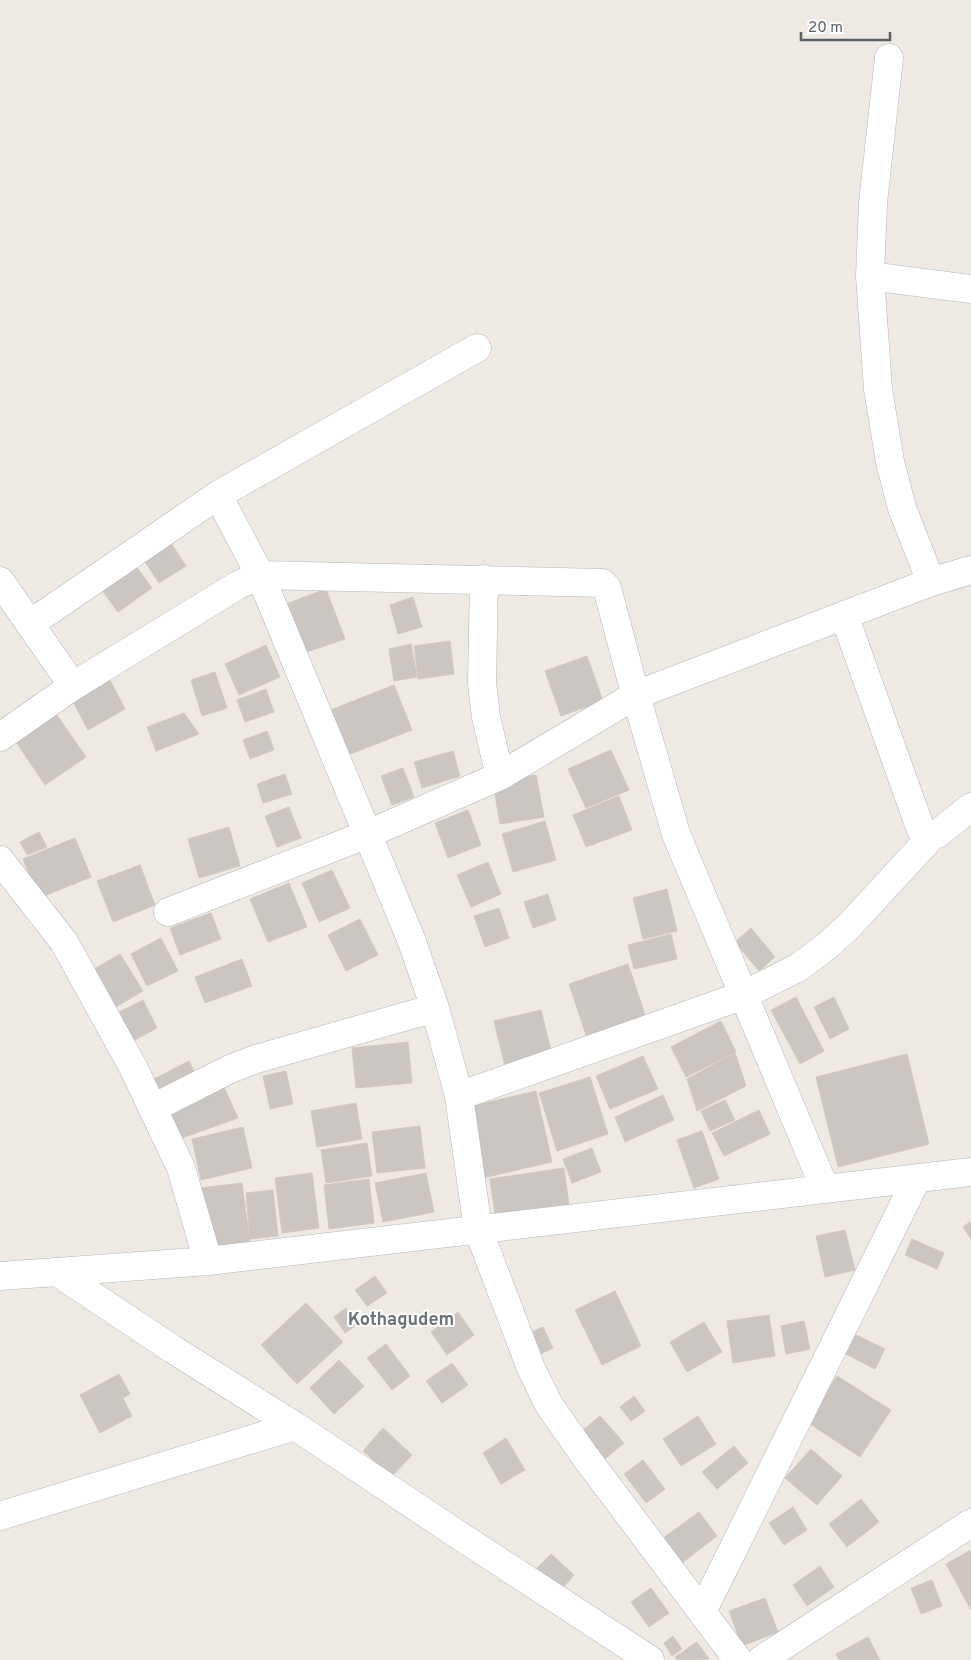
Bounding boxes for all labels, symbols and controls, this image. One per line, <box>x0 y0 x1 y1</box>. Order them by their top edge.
scale bar <box>801 10 890 42</box>
text: 20 m <box>808 19 843 38</box>
district label: Kothagudem <box>348 1309 454 1332</box>

